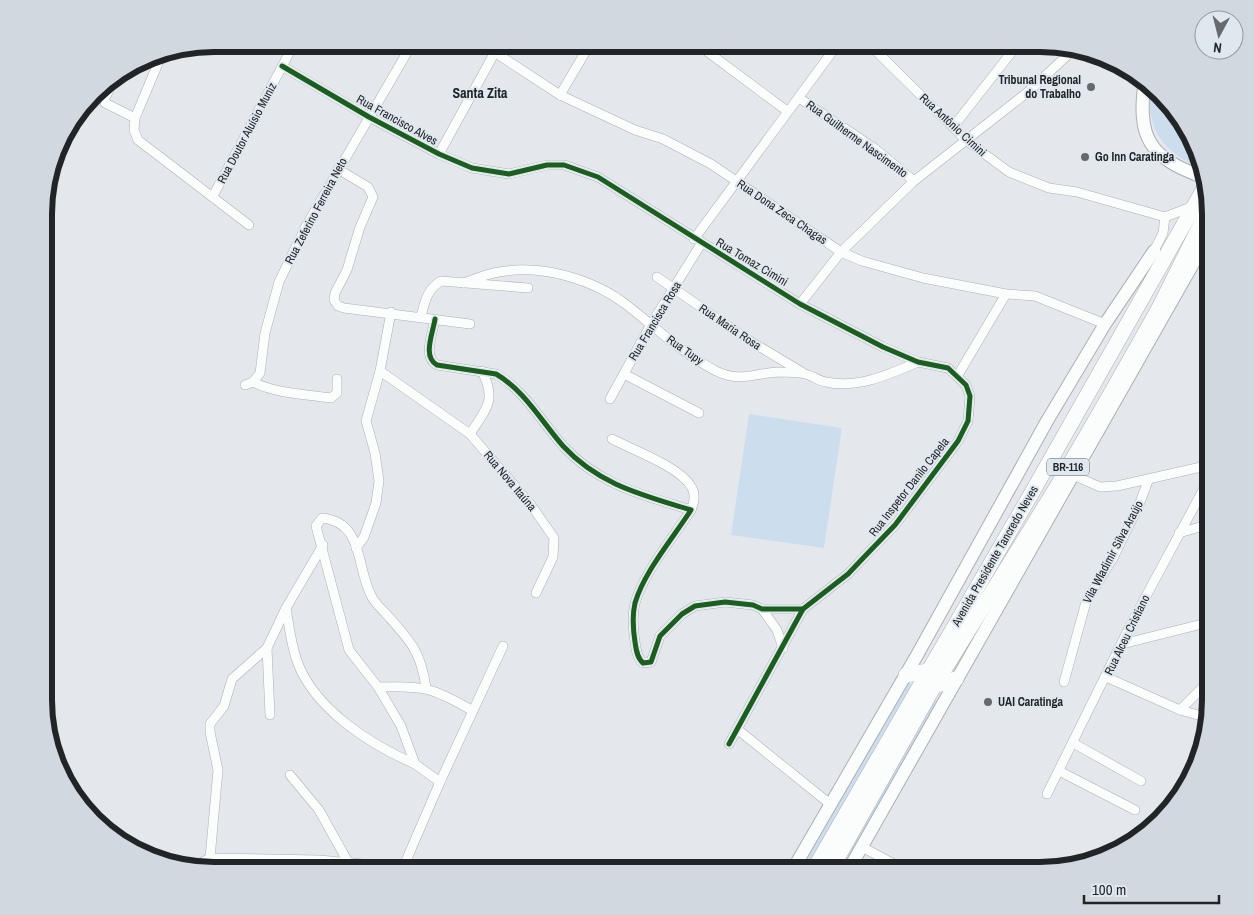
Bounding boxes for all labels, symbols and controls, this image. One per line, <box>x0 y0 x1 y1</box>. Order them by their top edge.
north arrow <box>1194 10 1244 60</box>
text: N <box>1212 38 1223 57</box>
place label: Tribunal Regional do Trabalho <box>998 72 1081 102</box>
street label: Rua Doutor Aluísio Muniz <box>214 80 280 186</box>
marker: Tribunal Regional do Trabalho <box>1085 81 1097 93</box>
district label: Santa Zita <box>453 84 508 102</box>
street label: Rua Antônio Cimini <box>916 90 990 160</box>
street label: Rua Francisco Alves <box>354 91 440 149</box>
street label: Rua Guilherme Nascimento <box>803 97 911 181</box>
place label: Go Inn Caratinga <box>1095 149 1175 165</box>
marker: Go Inn Caratinga <box>1079 151 1091 163</box>
street label: Rua Zeferino Ferreira Neto <box>281 155 351 267</box>
street label: Rua Dona Zeca Chagas <box>734 176 830 248</box>
street label: Rua Tomaz Cimini <box>713 234 791 290</box>
street label: Rua Francisca Rosa <box>625 278 685 364</box>
street label: Rua Maria Rosa <box>696 300 765 354</box>
street label: Rua Tupy <box>663 332 707 369</box>
street label: Rua Inspetor Danilo Capela <box>865 434 953 540</box>
street label: Rua Nova Itaúna <box>480 448 540 515</box>
road number: BR-116 <box>1047 458 1089 476</box>
street label: Avenida Presidente Tancredo Neves <box>948 483 1042 630</box>
street label: Vila Wladimir Silva Araújo <box>1079 498 1147 606</box>
street label: Rua Alceu Cristiano <box>1101 592 1153 678</box>
place label: UAI Caratinga <box>998 694 1064 710</box>
marker: UAI Caratinga <box>982 696 994 708</box>
scale bar <box>1084 872 1219 904</box>
text: 100 m <box>1092 879 1126 900</box>

